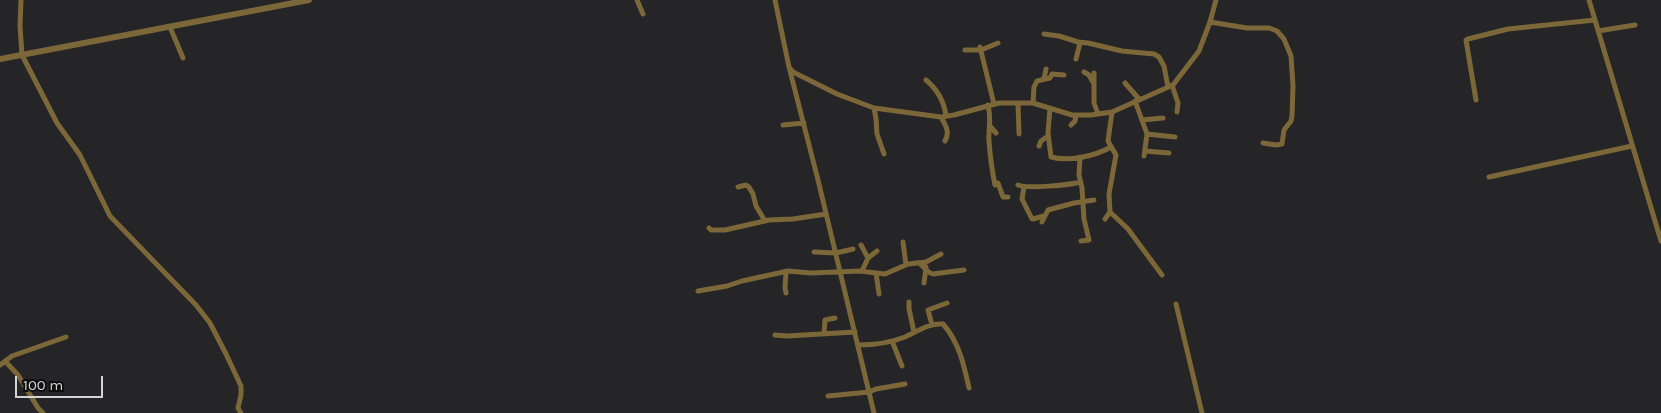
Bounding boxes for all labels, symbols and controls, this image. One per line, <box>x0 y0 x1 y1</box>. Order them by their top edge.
scale bar <box>18 366 105 398</box>
text: 100 m <box>23 376 63 394</box>

